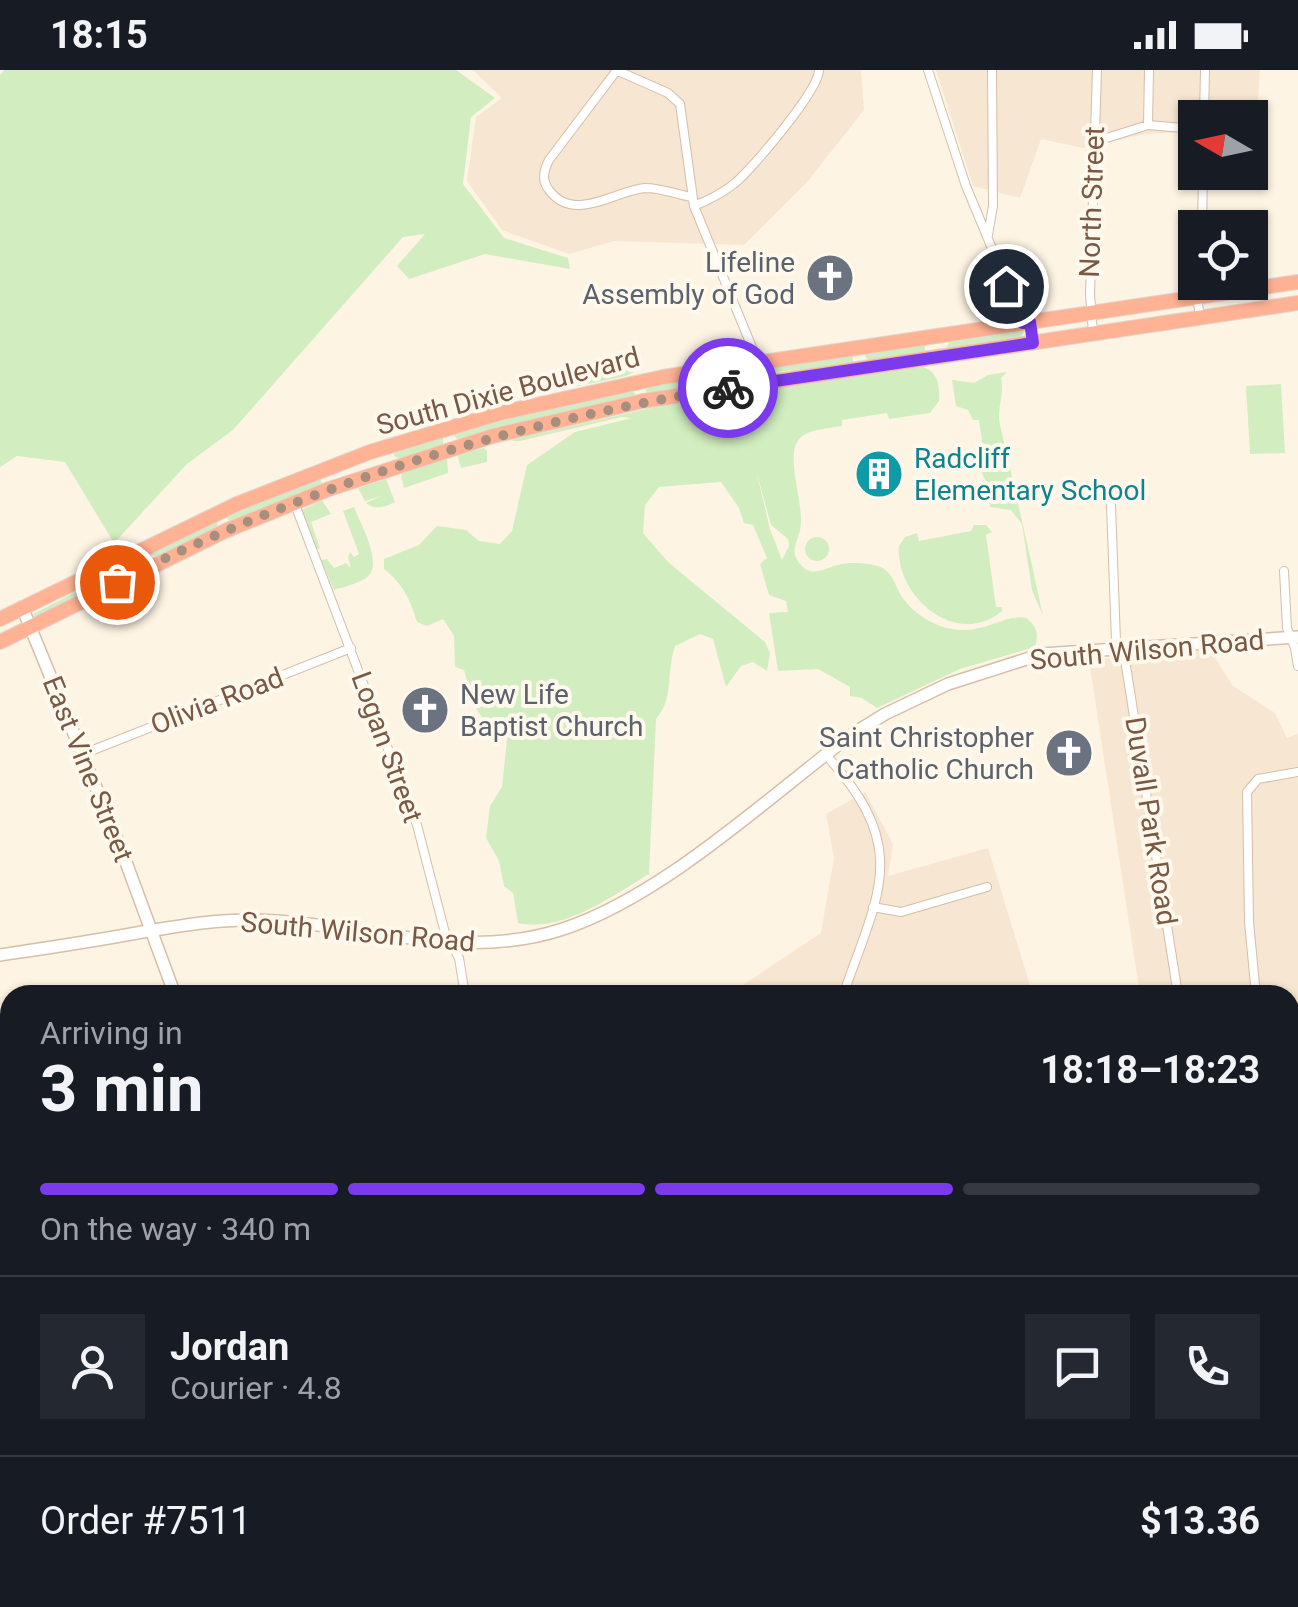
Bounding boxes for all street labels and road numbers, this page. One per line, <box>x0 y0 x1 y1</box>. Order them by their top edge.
street label: North Street <box>1073 126 1111 278</box>
street label: South Dixie Boulevard <box>373 340 643 442</box>
street label: South Wilson Road <box>1028 623 1266 677</box>
street label: Olivia Road <box>146 661 288 741</box>
street label: Logan Street <box>344 667 430 827</box>
street label: East Vine Street <box>36 671 140 867</box>
street label: Duvall Park Road <box>1118 714 1184 928</box>
street label: South Wilson Road <box>239 905 477 959</box>

